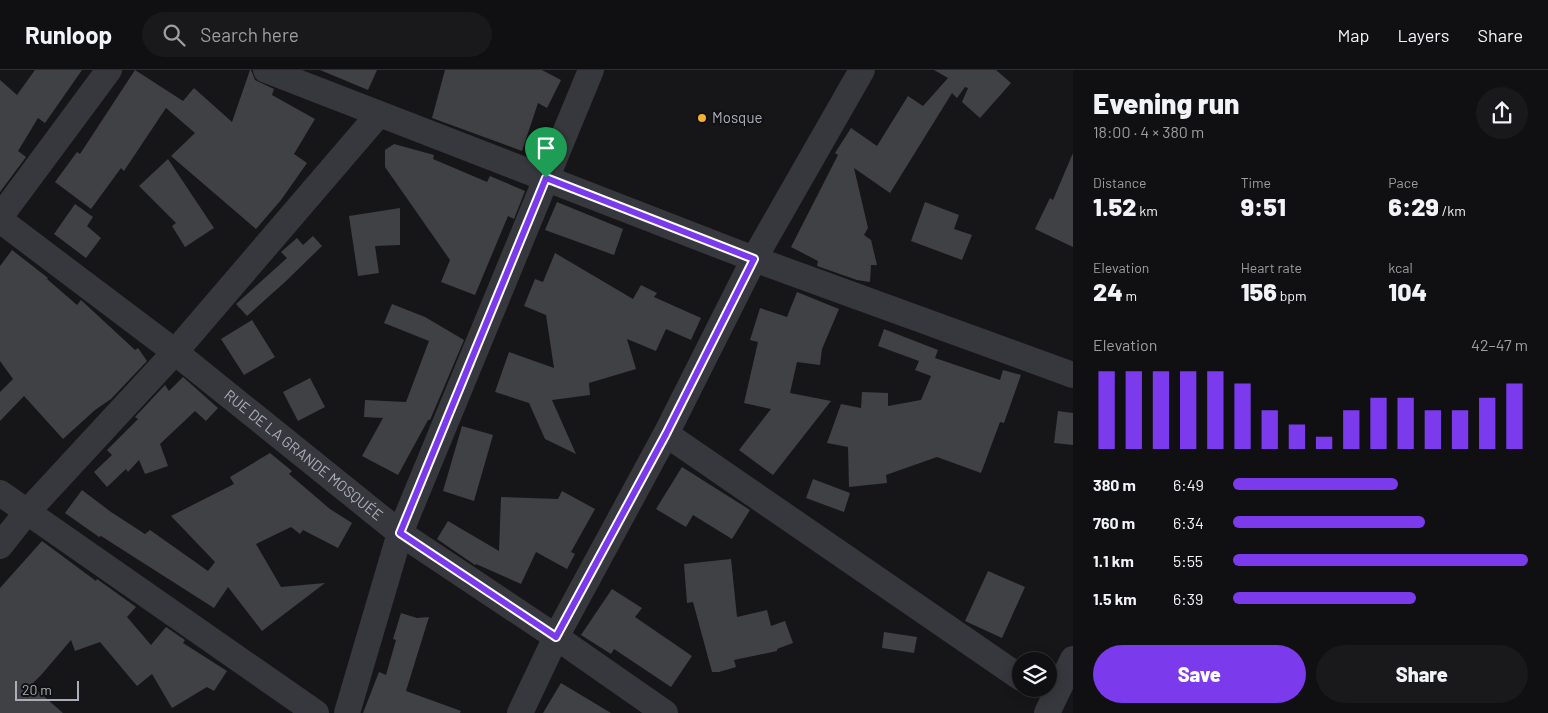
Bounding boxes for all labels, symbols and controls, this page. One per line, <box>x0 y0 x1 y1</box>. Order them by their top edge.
search box <box>142 12 492 57</box>
text: Runloop <box>25 20 112 49</box>
icon: search <box>160 21 188 49</box>
text: Search here <box>200 23 299 46</box>
text: Map <box>1337 24 1369 46</box>
text: Layers <box>1397 24 1450 46</box>
text: Share <box>1478 24 1523 46</box>
text: Evening run <box>1093 86 1239 120</box>
button: share <box>1476 87 1528 139</box>
place label: Mosque <box>712 108 762 126</box>
marker: Mosque <box>696 112 708 124</box>
text: 18:00 · 4 × 380 m <box>1093 122 1204 141</box>
pin <box>525 127 567 178</box>
icon: arrive <box>532 134 560 162</box>
text: Distance <box>1093 174 1146 191</box>
text: Time <box>1241 174 1271 191</box>
text: Pace <box>1388 174 1418 191</box>
text: 1.52 <box>1093 191 1136 221</box>
text: 9:51 <box>1241 191 1286 221</box>
text: 6:29 <box>1388 191 1439 221</box>
text: km <box>1136 202 1158 219</box>
text: /km <box>1439 202 1466 219</box>
text: Elevation <box>1093 259 1149 276</box>
text: Heart rate <box>1241 259 1302 276</box>
text: kcal <box>1388 259 1413 276</box>
text: 24 <box>1093 276 1123 306</box>
text: 156 <box>1241 276 1277 306</box>
text: 104 <box>1388 276 1427 306</box>
text: m <box>1123 287 1137 304</box>
text: bpm <box>1277 287 1307 304</box>
text: Elevation <box>1093 335 1157 354</box>
text: 42–47 m <box>1471 335 1528 354</box>
street label: RUE DE LA GRANDE MOSQUÉE <box>221 385 387 524</box>
text: 380 m <box>1093 475 1136 494</box>
text: 6:49 <box>1173 475 1204 494</box>
text: 760 m <box>1093 513 1135 532</box>
text: 6:34 <box>1173 513 1204 532</box>
text: 1.1 km <box>1093 551 1134 570</box>
text: 5:55 <box>1173 551 1203 570</box>
text: 1.5 km <box>1093 589 1137 608</box>
text: 6:39 <box>1173 589 1203 608</box>
button: Save <box>1093 645 1306 703</box>
button: Share <box>1316 645 1528 703</box>
map controls <box>1012 652 1057 697</box>
button: layers <box>1012 652 1057 697</box>
scale bar <box>15 678 79 701</box>
text: 20 m <box>22 681 52 698</box>

